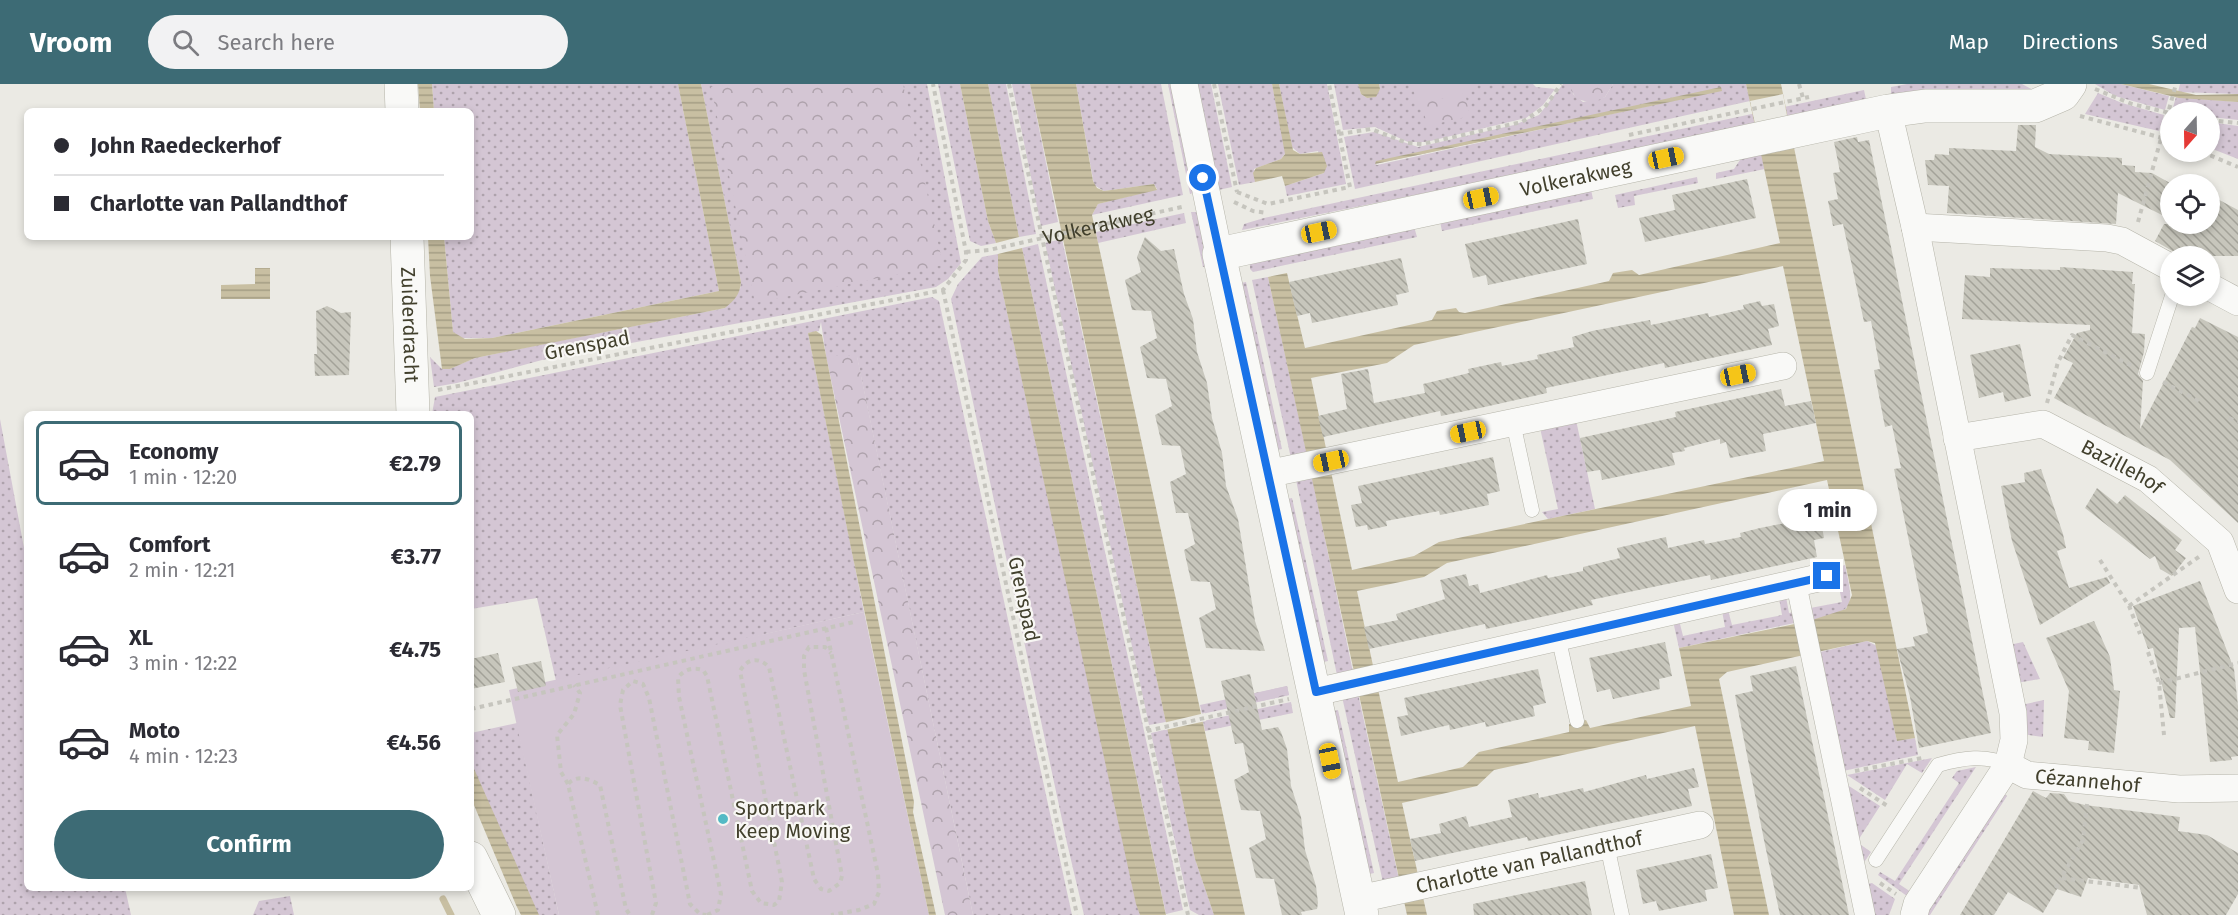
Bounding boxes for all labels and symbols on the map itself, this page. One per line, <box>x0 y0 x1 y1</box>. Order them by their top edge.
north arrow <box>2160 102 2220 162</box>
car <box>1647 145 1685 171</box>
street label: Volkerakweg <box>1518 154 1634 201</box>
route start <box>1189 164 1216 191</box>
car <box>1462 185 1500 211</box>
street label: Volkerakweg <box>1040 201 1157 250</box>
car <box>1300 219 1338 245</box>
street label: Zuiderdracht <box>396 267 424 384</box>
street label: Grenspad <box>542 325 632 365</box>
car <box>1719 362 1757 388</box>
car <box>1449 419 1487 445</box>
street label: Bazillehof <box>2077 434 2169 500</box>
car <box>1312 448 1350 474</box>
callout: 1 min <box>1778 489 1876 531</box>
street label: Grenspad <box>1003 554 1045 644</box>
route end <box>1813 562 1840 589</box>
car <box>1317 742 1343 780</box>
street label: Cézannehof <box>2034 764 2143 797</box>
place label: Sportpark Keep Moving <box>735 796 851 843</box>
marker: Sportpark Keep Moving <box>716 812 730 826</box>
street label: Charlotte van Pallandthof <box>1413 826 1646 898</box>

